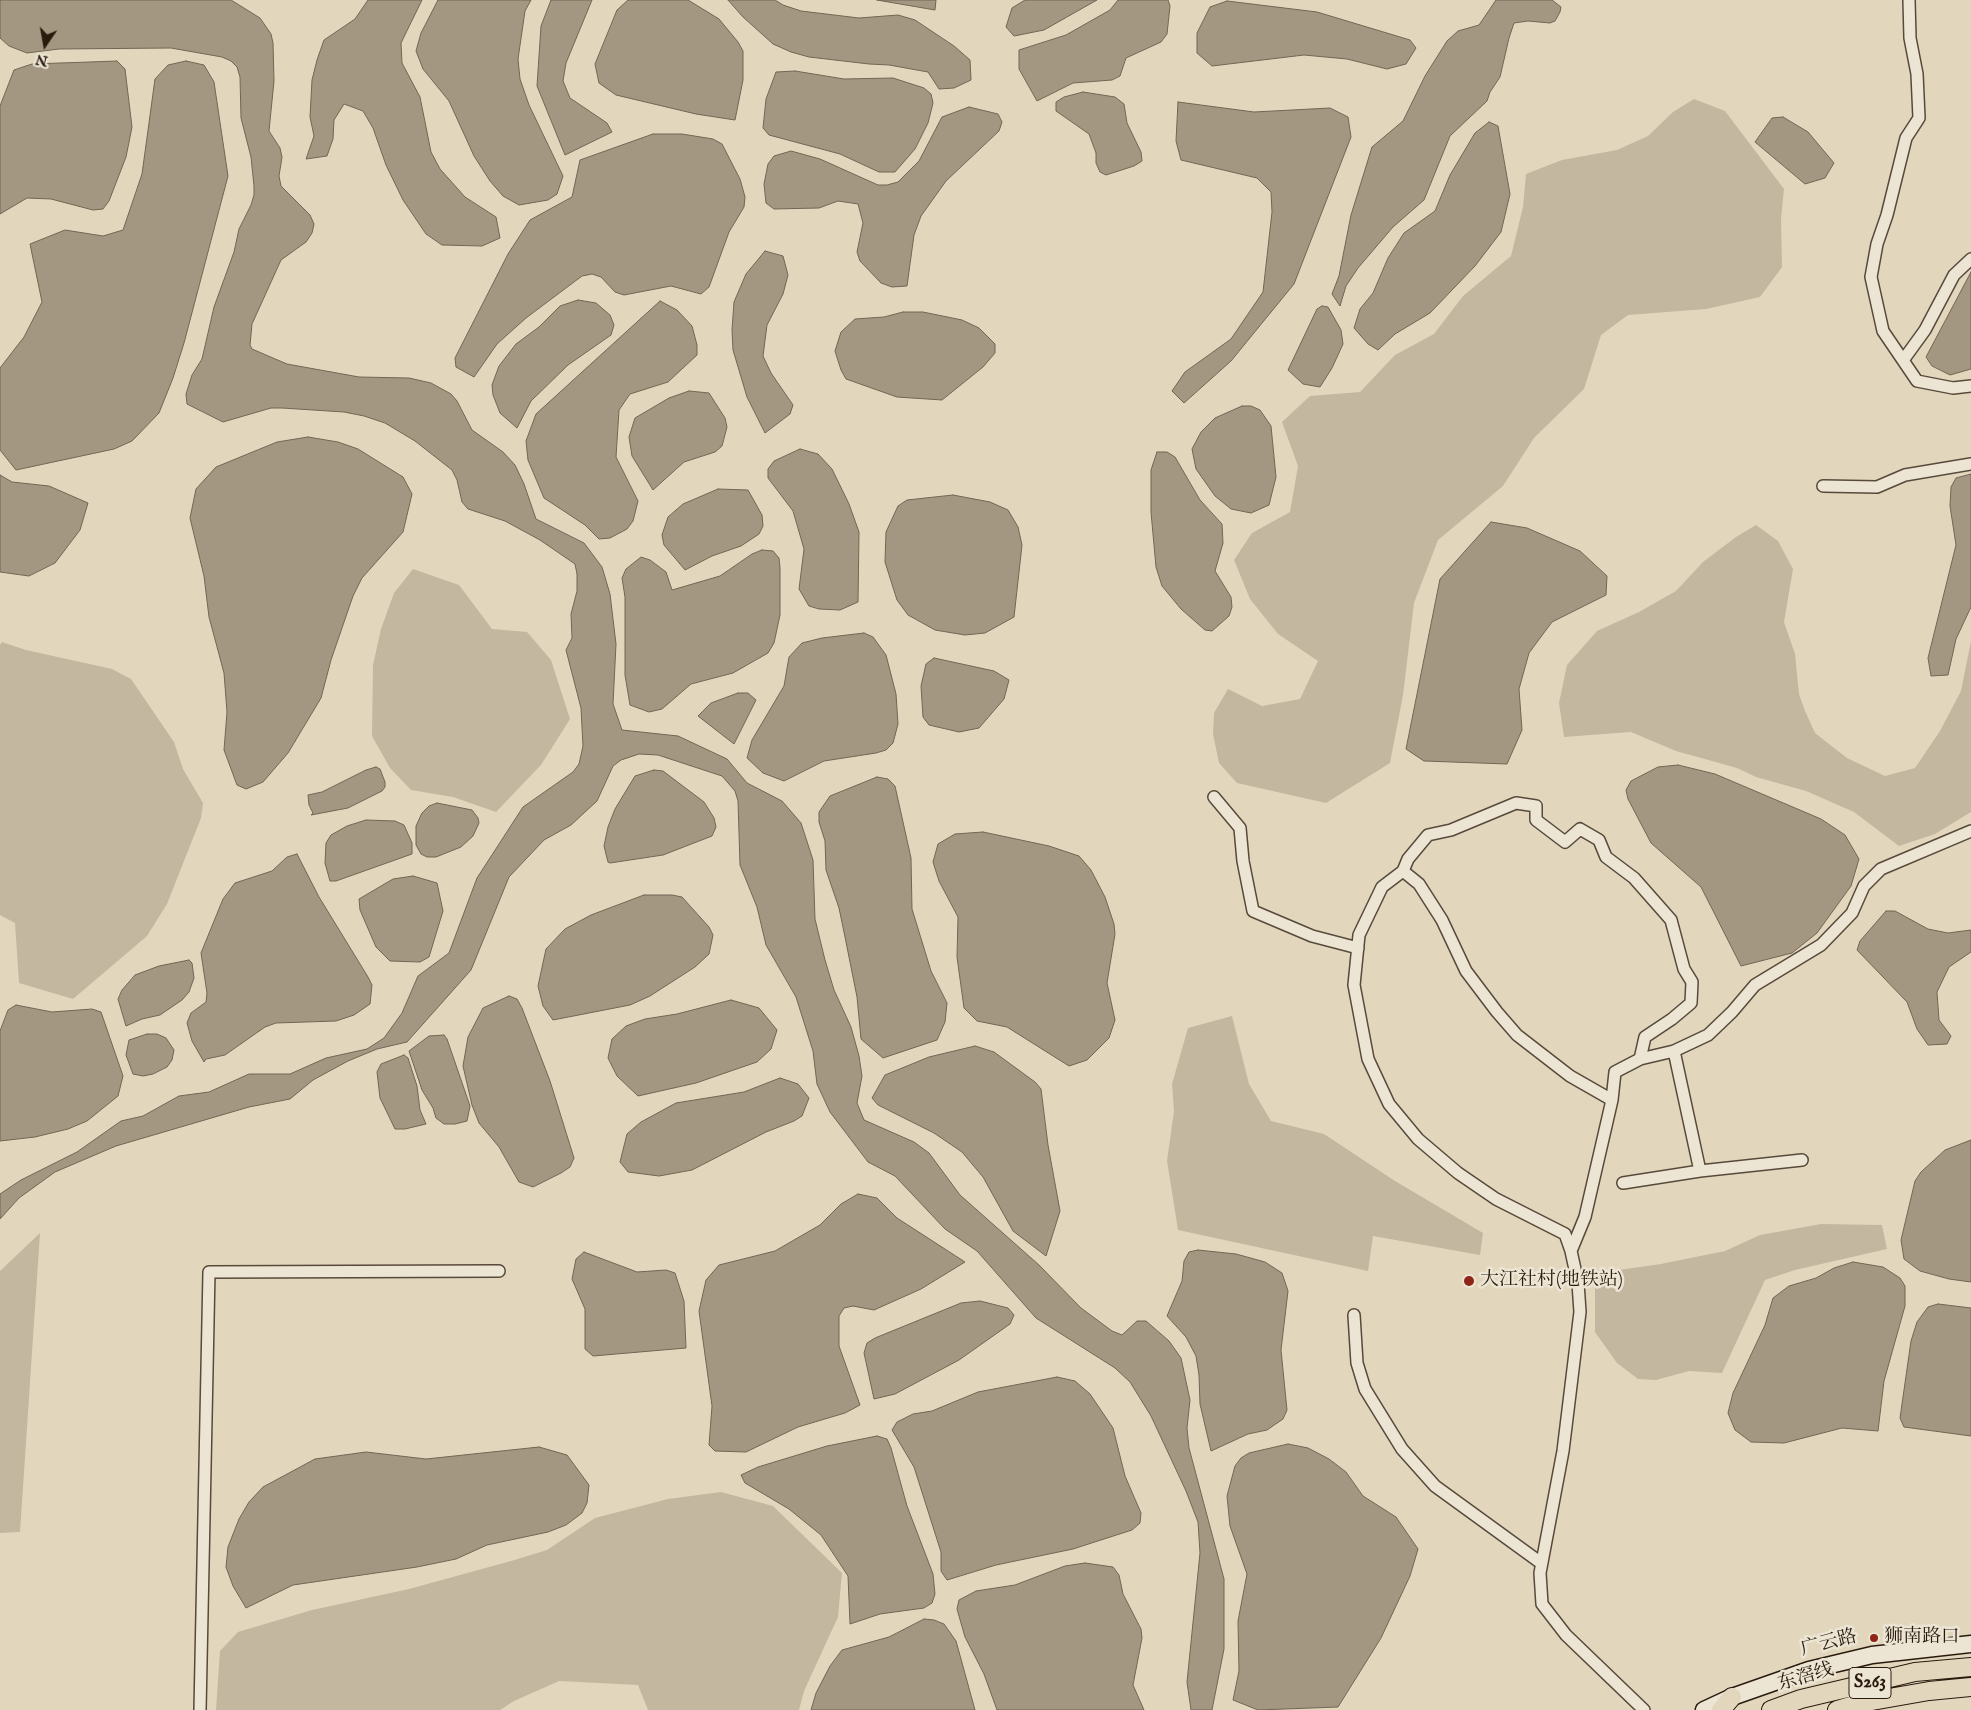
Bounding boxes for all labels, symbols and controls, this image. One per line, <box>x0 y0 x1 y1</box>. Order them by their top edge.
north arrow <box>20 20 70 70</box>
text: N <box>34 50 50 70</box>
place label: 大江社村(地铁站) <box>1480 1270 1623 1292</box>
marker: 大江社村(地铁站) <box>1462 1274 1476 1288</box>
street label: 广云路 <box>1799 1626 1859 1662</box>
place label: 狮南路口 <box>1884 1627 1960 1649</box>
marker: 狮南路口 <box>1868 1632 1880 1644</box>
street label: 东滘线 <box>1775 1659 1837 1697</box>
road number: S263 <box>1849 1668 1891 1699</box>

